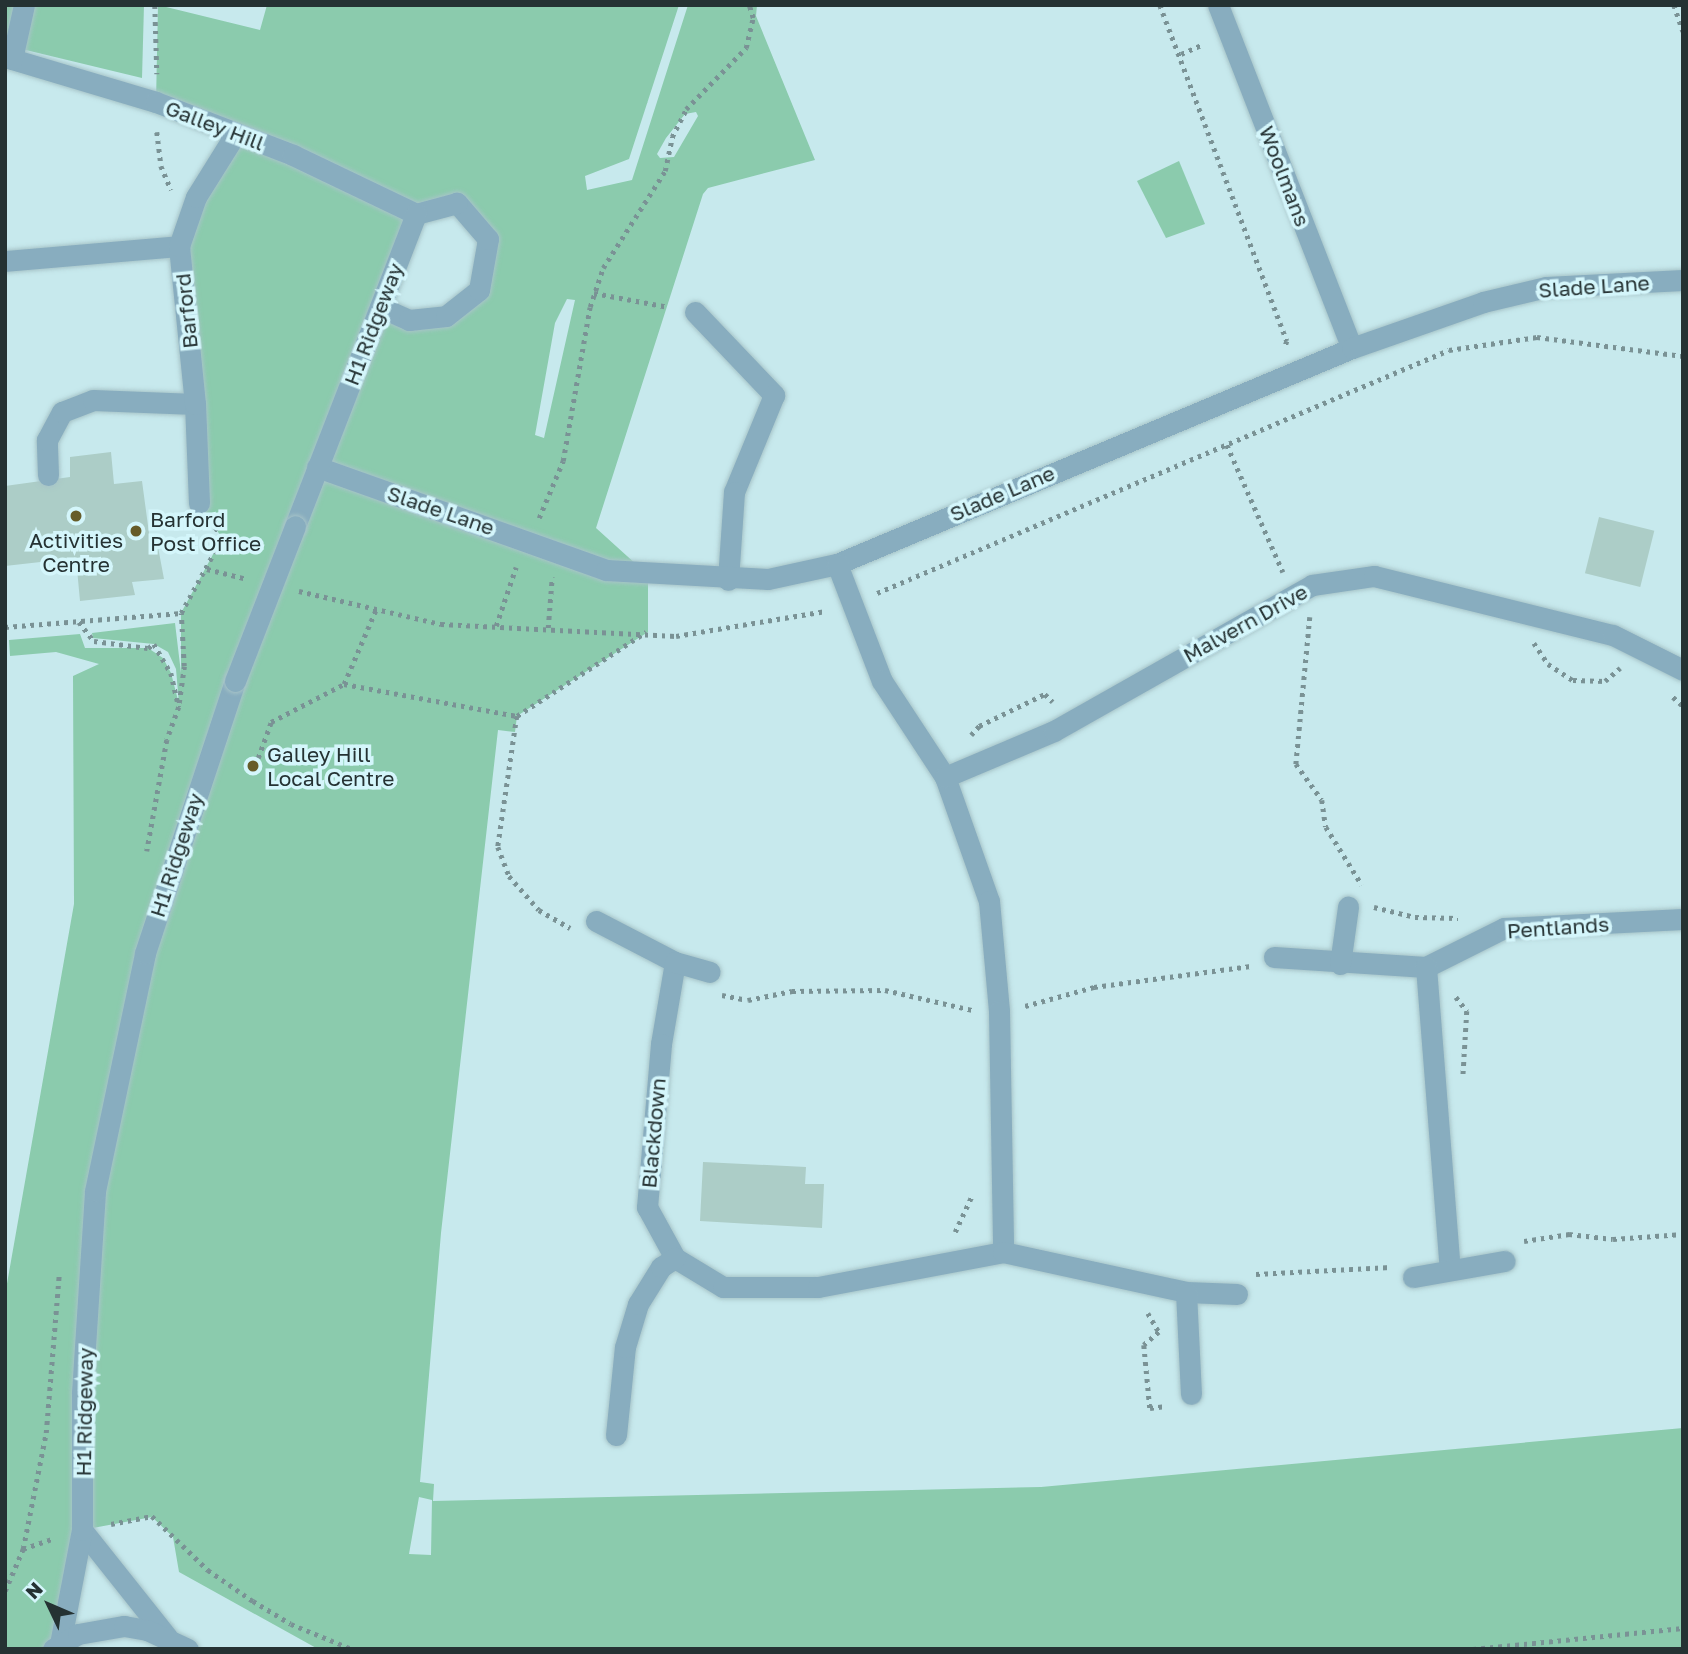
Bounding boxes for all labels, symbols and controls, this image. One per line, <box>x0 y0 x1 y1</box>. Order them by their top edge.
street label: Galley Hill <box>162 95 268 155</box>
street label: Woolmans <box>1254 122 1316 230</box>
street label: H1 Ridgeway <box>338 259 408 389</box>
street label: Slade Lane <box>1538 270 1650 302</box>
street label: Barford <box>170 272 202 350</box>
street label: Slade Lane <box>946 460 1058 526</box>
street label: Slade Lane <box>384 480 498 540</box>
place label: Barford Post Office <box>150 506 261 556</box>
marker: Activities Centre <box>68 508 84 524</box>
marker: Barford Post Office <box>128 523 144 539</box>
place label: Activities Centre <box>29 527 123 577</box>
street label: Malvern Drive <box>1178 578 1312 668</box>
place label: Galley Hill Local Centre <box>267 741 394 791</box>
marker: Galley Hill Local Centre <box>245 758 261 774</box>
street label: H1 Ridgeway <box>144 790 208 920</box>
street label: Pentlands <box>1506 911 1610 943</box>
street label: Blackdown <box>636 1077 670 1189</box>
street label: H1 Ridgeway <box>70 1347 98 1477</box>
north arrow <box>14 1570 84 1640</box>
text: N <box>20 1577 47 1603</box>

